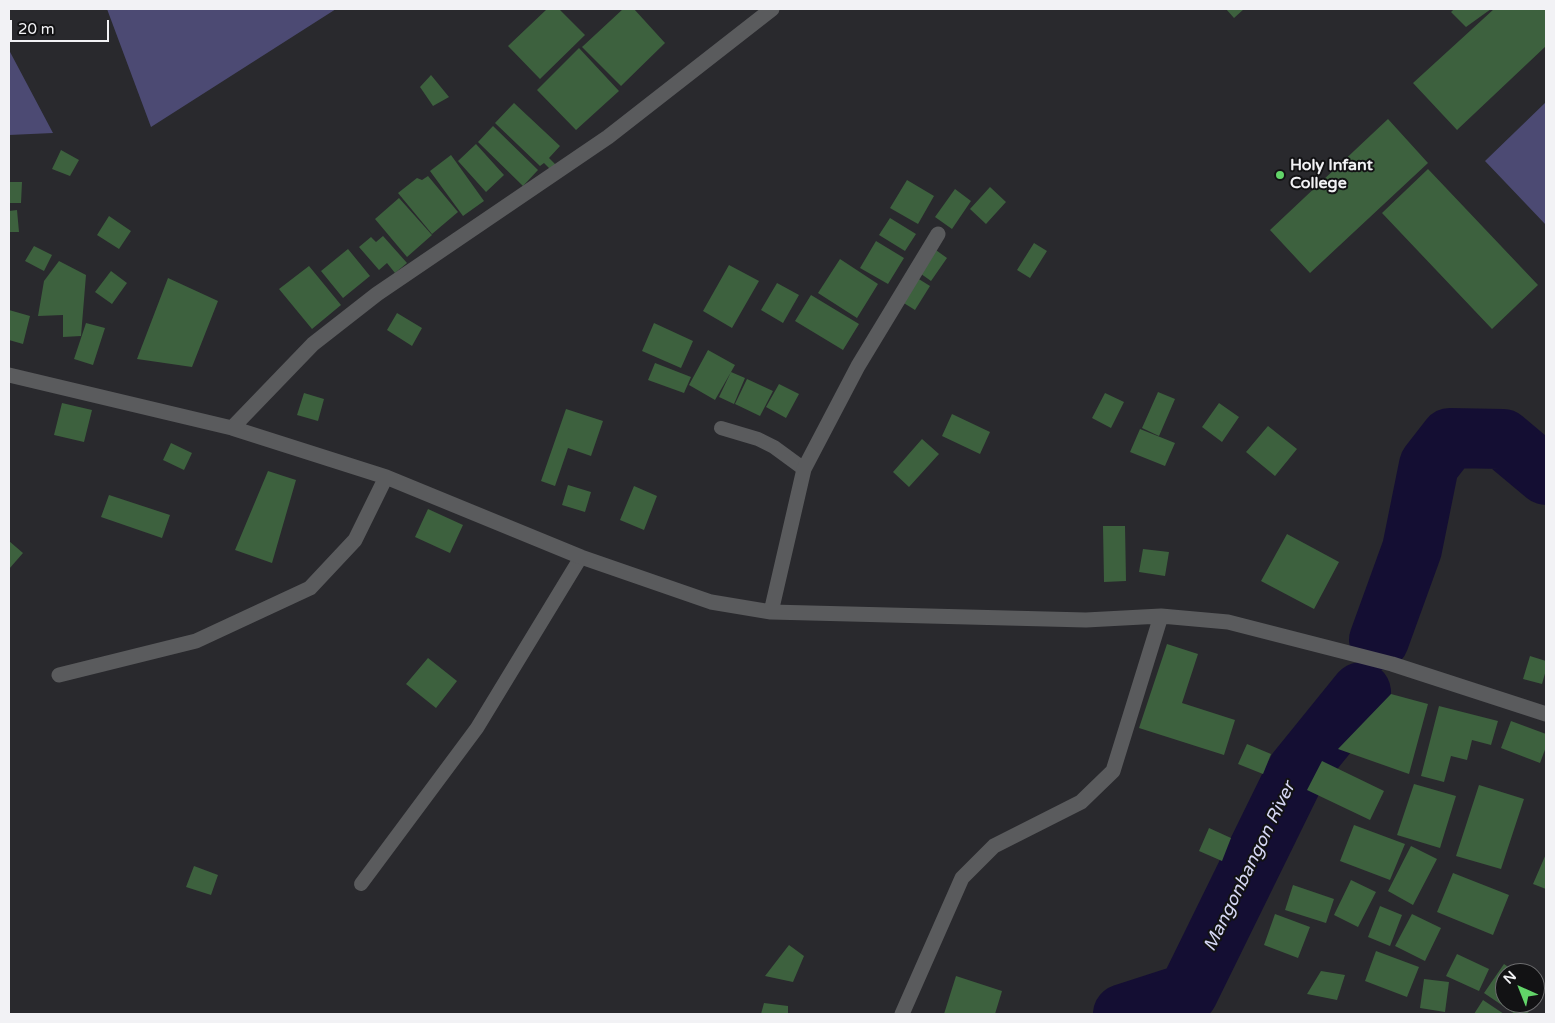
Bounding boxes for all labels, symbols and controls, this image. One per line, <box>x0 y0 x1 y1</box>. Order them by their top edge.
scale bar <box>12 10 111 42</box>
text: 20 m <box>18 20 55 38</box>
place label: Holy Infant College <box>1290 156 1373 194</box>
marker: Holy Infant College <box>1274 169 1286 181</box>
water label: Mangonbangon River <box>1200 779 1300 955</box>
north arrow <box>1495 963 1545 1013</box>
text: N <box>1500 968 1520 988</box>

